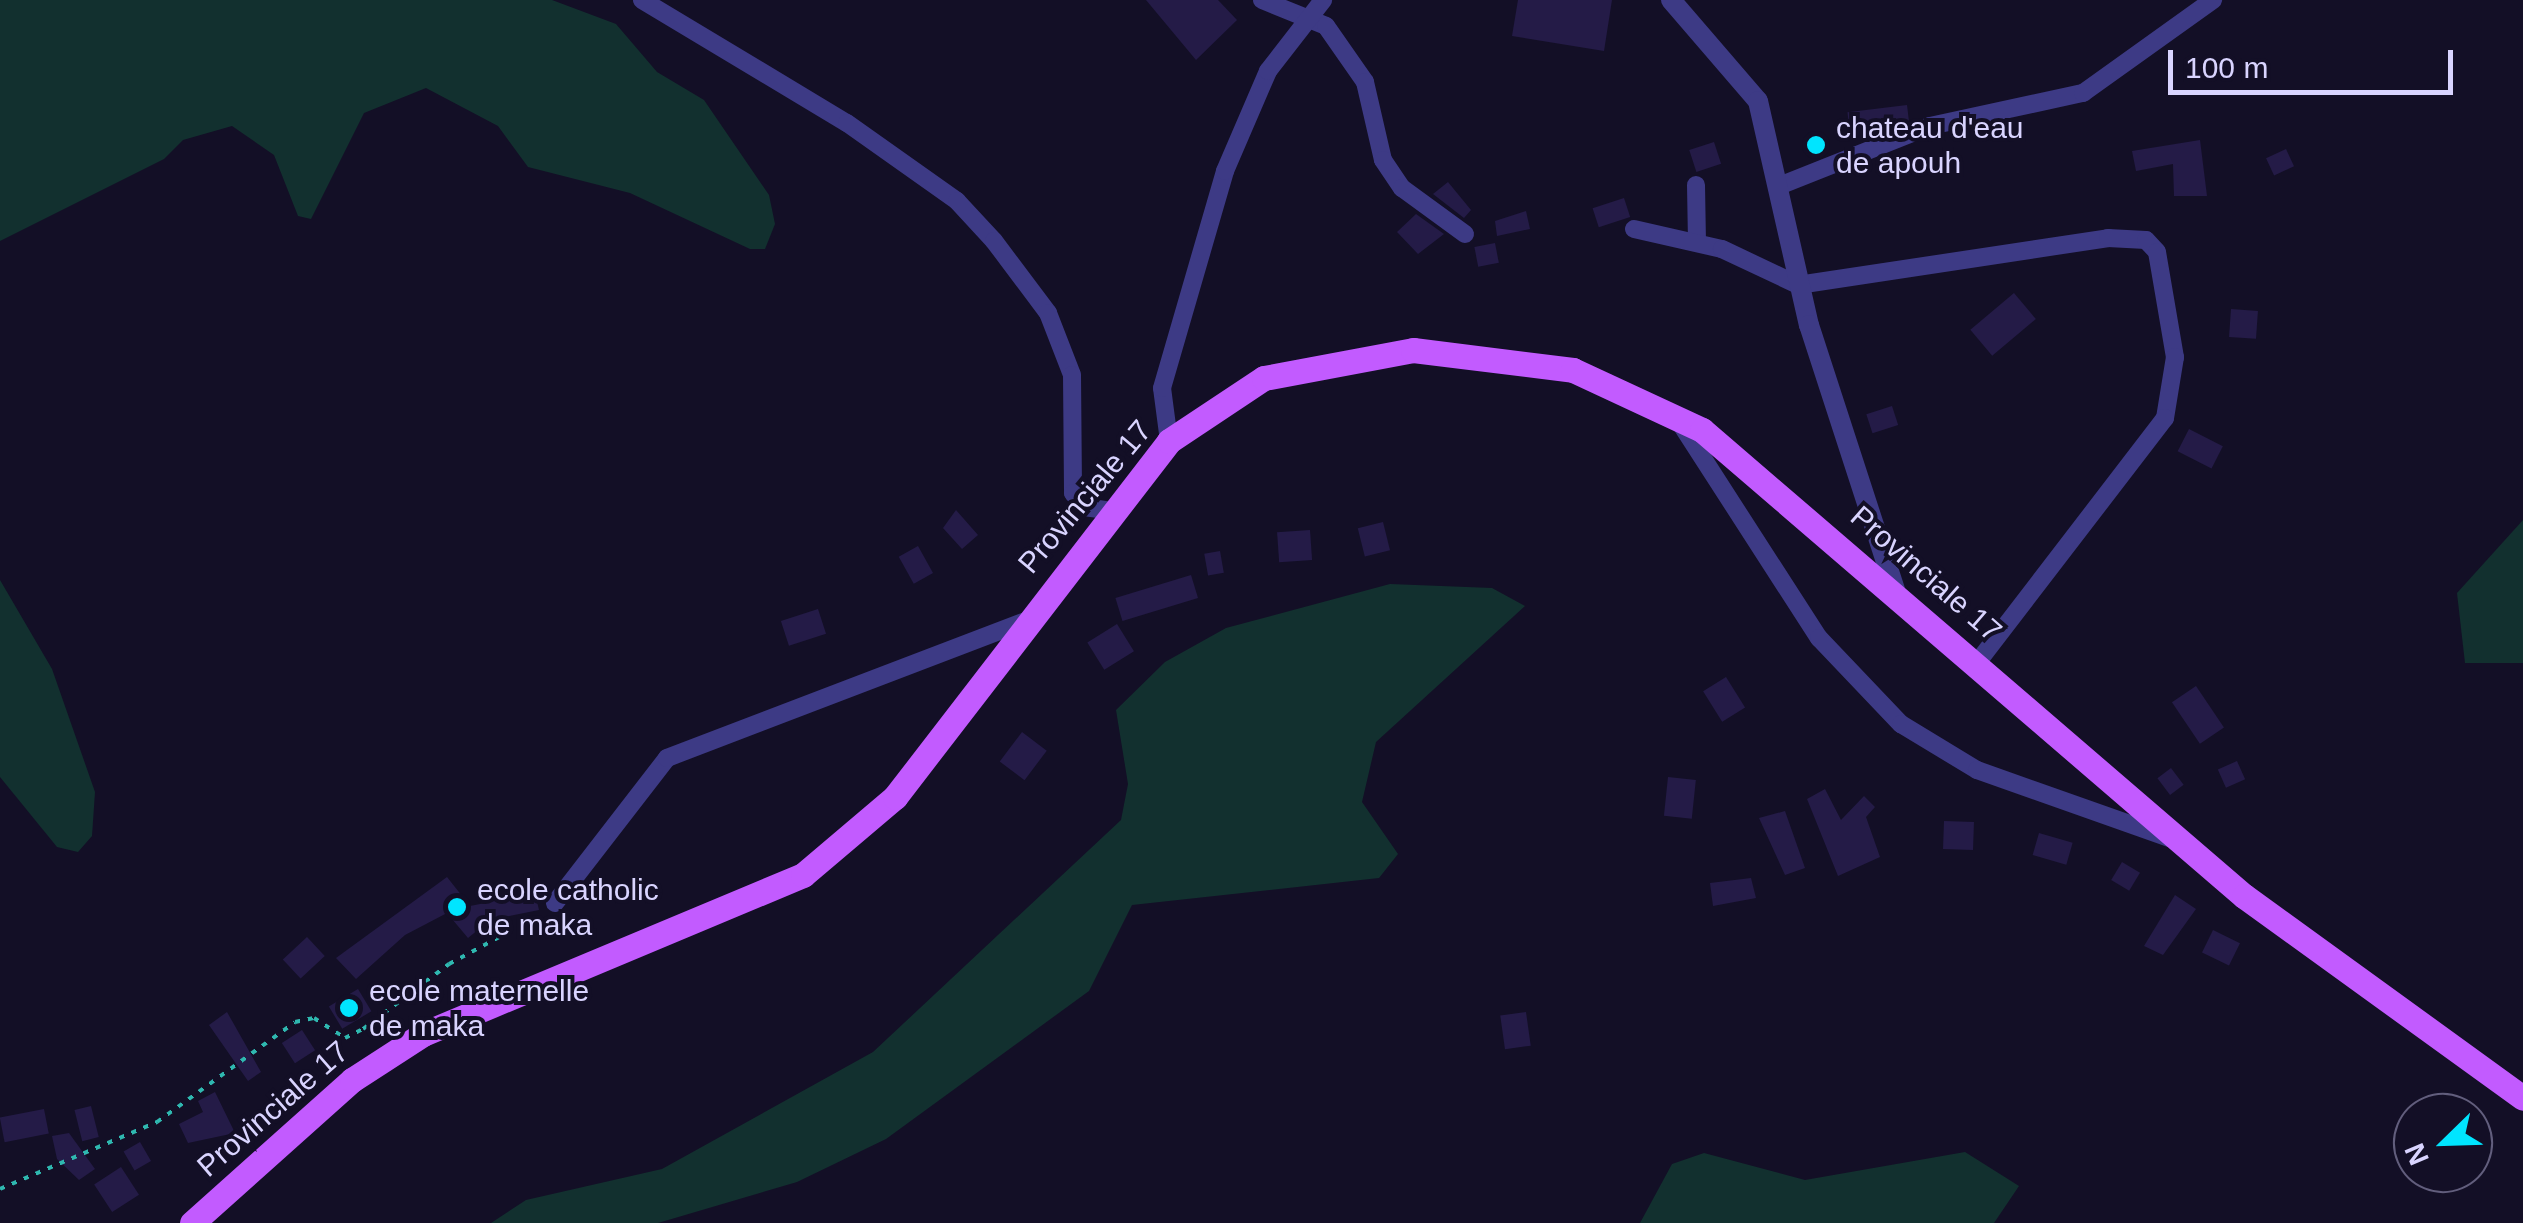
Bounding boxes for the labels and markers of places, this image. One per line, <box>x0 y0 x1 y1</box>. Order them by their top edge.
place label: chateau d'eau de apouh <box>1836 110 2024 180</box>
marker: chateau d'eau de apouh <box>1805 134 1827 156</box>
place label: ecole catholic de maka <box>477 872 659 942</box>
marker: ecole catholic de maka <box>446 896 468 918</box>
place label: ecole maternelle de maka <box>369 973 589 1044</box>
marker: ecole maternelle de maka <box>338 997 360 1019</box>

